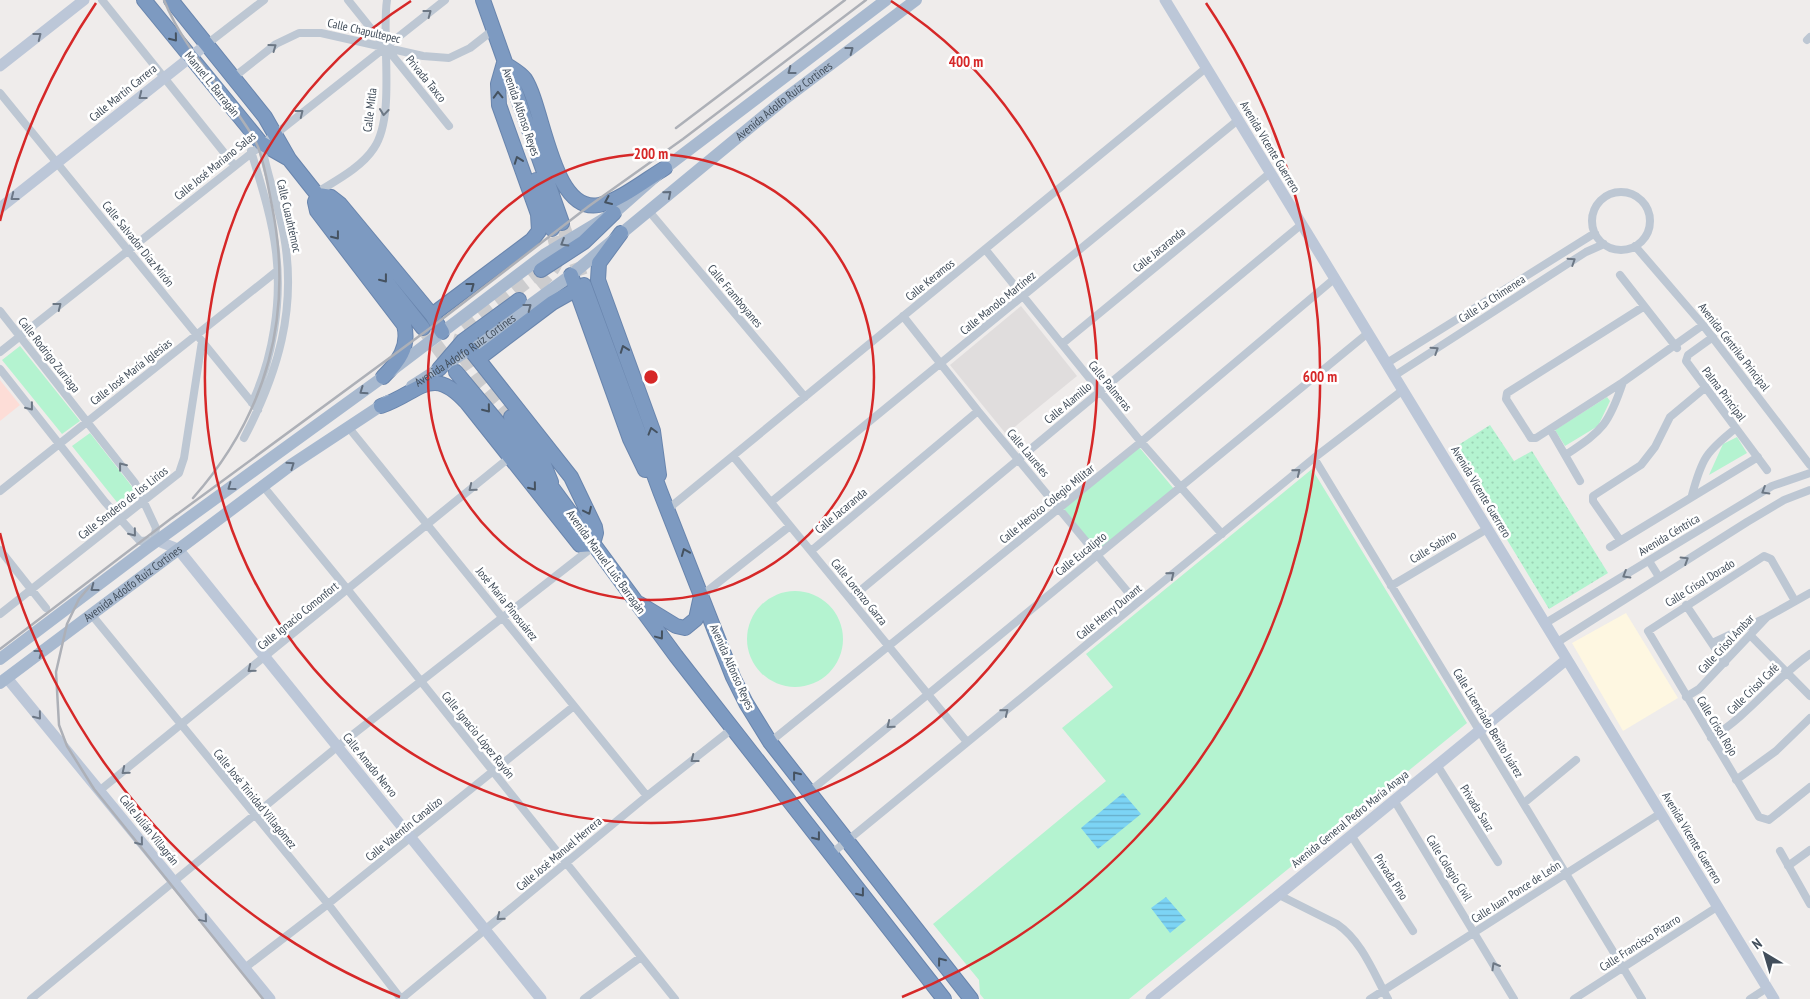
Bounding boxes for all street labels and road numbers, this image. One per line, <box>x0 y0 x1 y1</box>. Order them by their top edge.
street label: Calle Chapultepec <box>326 15 403 46</box>
street label: Manuel L. Barragán <box>182 48 243 119</box>
street label: Privada Taxco <box>403 52 450 105</box>
street label: Avenida Adolfo Ruíz Cortines <box>732 58 835 143</box>
street label: Calle Martín Carrera <box>86 61 160 124</box>
street label: Avenida Alfonso Reyes <box>499 66 544 158</box>
street label: Calle Mitla <box>359 87 380 133</box>
street label: Avenida Vicente Guerrero <box>1237 98 1304 195</box>
street label: Calle José Mariano Salas <box>171 128 258 203</box>
street label: Calle Cuauhtémoc <box>274 178 305 255</box>
street label: Calle Salvador Díaz Mirón <box>99 198 178 290</box>
street label: Calle Jacaranda <box>1129 224 1188 275</box>
street label: Calle Keramos <box>902 255 957 304</box>
street label: Calle Framboyanes <box>705 261 766 330</box>
street label: Calle Manolo Martínez <box>957 268 1039 338</box>
street label: Calle La Chimenea <box>1456 271 1528 326</box>
street label: Avenida Céntrika Principal <box>1695 300 1774 394</box>
street label: Avenida Adolfo Ruíz Cortines <box>411 310 518 389</box>
street label: Calle Rodrigo Zurriaga <box>15 314 84 396</box>
street label: Calle José María Iglesias <box>87 335 175 408</box>
street label: Calle Palmeras <box>1085 357 1135 414</box>
street label: Palma Principal <box>1699 364 1750 424</box>
street label: Calle Alamillo <box>1041 378 1094 427</box>
street label: Calle Laureles <box>1004 426 1053 480</box>
street label: Avenida Vicente Guerrero <box>1448 443 1515 540</box>
street label: Calle Heroico Colegio Militar <box>996 460 1098 547</box>
street label: Calle Sendero de los Lirios <box>75 463 171 542</box>
street label: Calle Jacaranda <box>812 484 870 537</box>
street label: Avenida Manuel Luis Barragán <box>564 507 649 617</box>
street label: Avenida Céntrica <box>1635 510 1702 559</box>
street label: Calle Sabino <box>1407 527 1459 566</box>
street label: Calle Eucalipto <box>1052 528 1109 579</box>
street label: Avenida Adolfo Ruíz Cortines <box>80 541 185 625</box>
street label: Calle Lorenzo Garza <box>828 555 891 628</box>
street label: Calle Crisol Dorado <box>1662 555 1737 610</box>
street label: José María Pinosuárez <box>473 563 542 644</box>
street label: Calle Ignacio Comonfort <box>254 578 342 653</box>
street label: Calle Henry Dunant <box>1073 580 1145 643</box>
street label: Calle Crisol Ambar <box>1694 610 1757 676</box>
street label: Avenida Alfonso Reyes <box>707 622 758 712</box>
street label: Calle Crisol Café <box>1723 660 1782 717</box>
street label: Calle Licenciado Benito Juárez <box>1450 666 1527 780</box>
street label: Calle Ignacio López Rayón <box>439 688 518 781</box>
street label: Calle Crisol Rojo <box>1694 693 1741 758</box>
street label: Calle Amado Nervo <box>340 729 401 800</box>
street label: Calle José Trinidad Villagómez <box>211 746 300 852</box>
street label: Avenida General Pedro María Anaya <box>1288 767 1411 871</box>
street label: Privada Sauz <box>1457 782 1498 834</box>
street label: Avenida Vicente Guerrero <box>1659 789 1726 886</box>
street label: Calle Julián Villagrán <box>116 791 182 868</box>
street label: Calle Valentín Canalizo <box>362 793 445 864</box>
street label: Calle José Manuel Herrera <box>513 813 605 894</box>
street label: Calle Colegio Civil <box>1423 832 1476 904</box>
street label: Privada Pino <box>1371 851 1412 902</box>
street label: Calle Juan Ponce de León <box>1468 857 1563 926</box>
street label: Calle Francisco Pizarro <box>1597 911 1683 974</box>

